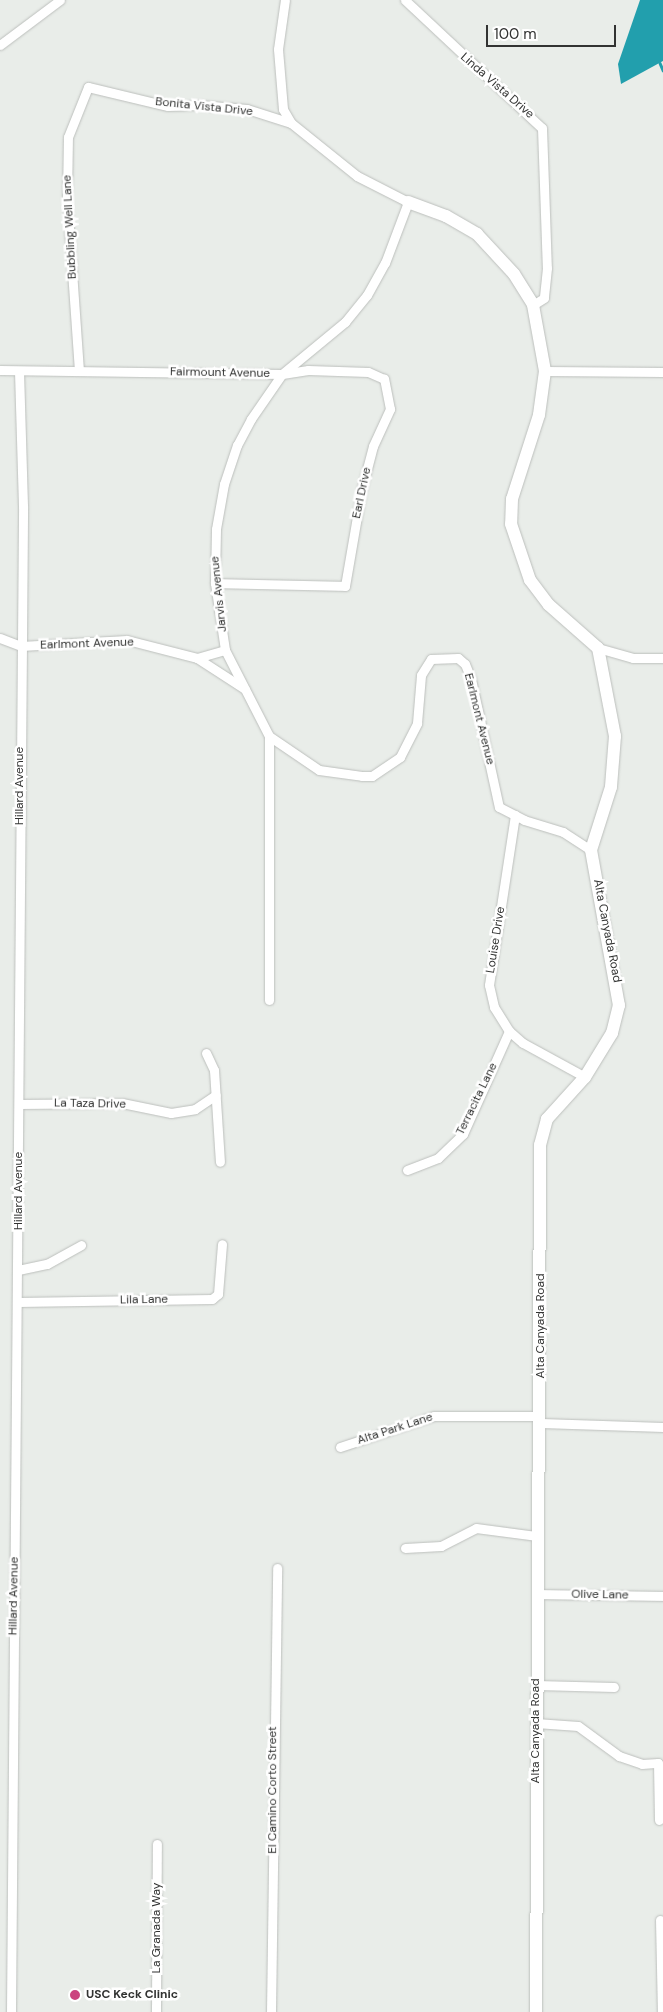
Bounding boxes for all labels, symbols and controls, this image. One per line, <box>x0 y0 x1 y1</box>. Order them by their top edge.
scale bar <box>488 15 618 47</box>
text: 100 m <box>494 24 537 44</box>
street label: Linda Vista Drive <box>457 50 537 122</box>
street label: Bonita Vista Drive <box>154 95 254 119</box>
street label: Bubbling Well Lane <box>60 175 80 279</box>
street label: Fairmount Avenue <box>170 365 270 381</box>
street label: Earl Drive <box>350 466 374 520</box>
street label: Jarvis Avenue <box>208 555 230 633</box>
street label: Earlmont Avenue <box>40 635 134 653</box>
street label: Earlmont Avenue <box>461 672 497 766</box>
street label: Hillard Avenue <box>13 747 27 825</box>
street label: Alta Canyada Road <box>590 878 624 984</box>
street label: Louise Drive <box>484 906 508 974</box>
street label: Terracita Lane <box>453 1061 501 1137</box>
street label: La Taza Drive <box>54 1096 126 1112</box>
street label: Hillard Avenue <box>12 1152 26 1230</box>
street label: Alta Canyada Road <box>534 1274 548 1378</box>
street label: Lila Lane <box>120 1292 168 1308</box>
street label: Alta Park Lane <box>355 1410 435 1448</box>
street label: Hillard Avenue <box>6 1557 22 1635</box>
street label: Olive Lane <box>571 1587 629 1603</box>
street label: Alta Canyada Road <box>529 1679 543 1783</box>
street label: El Camino Corto Street <box>266 1726 280 1854</box>
street label: La Granada Way <box>150 1883 164 1973</box>
marker: USC Keck Clinic <box>68 1988 82 2002</box>
place label: USC Keck Clinic <box>86 1988 178 2002</box>

